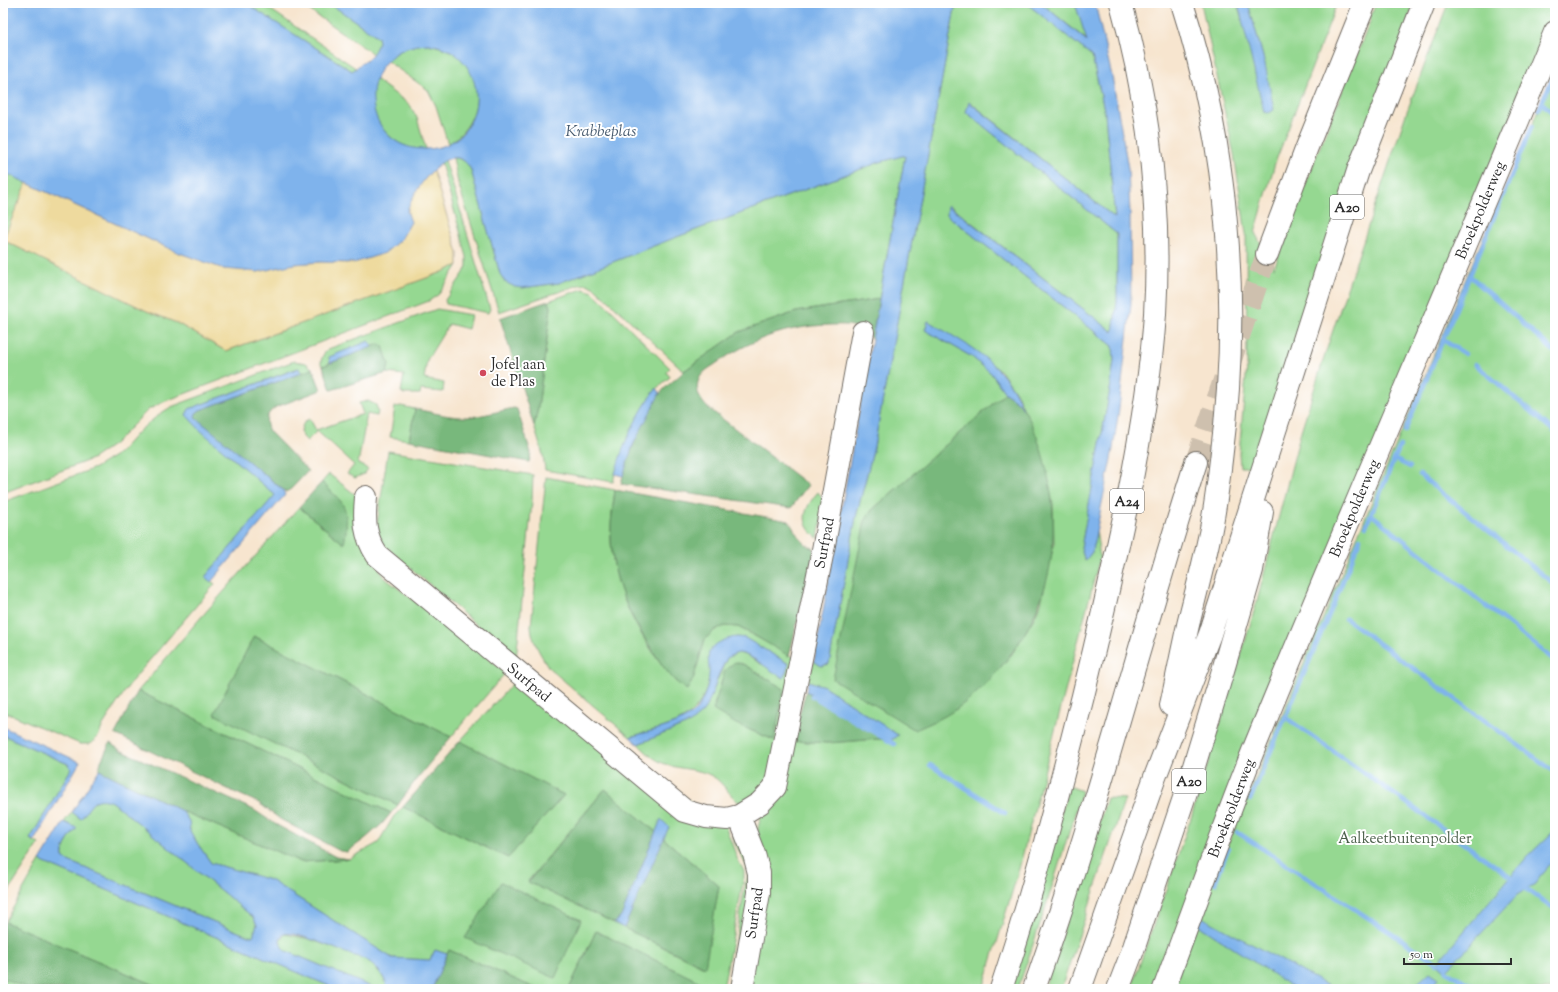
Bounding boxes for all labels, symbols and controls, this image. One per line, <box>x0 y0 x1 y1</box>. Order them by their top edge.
water label: Krabbeplas <box>566 121 636 144</box>
street label: Broekpolderweg <box>1451 158 1512 263</box>
road number: A20 <box>1330 195 1364 219</box>
place label: Jofel aan de Plas <box>490 355 546 393</box>
marker: Jofel aan de Plas <box>478 368 488 378</box>
street label: Broekpolderweg <box>1325 456 1386 561</box>
road number: A24 <box>1110 489 1144 513</box>
street label: Surfpad <box>810 515 841 571</box>
street label: Surfpad <box>501 658 555 708</box>
street label: Broekpolderweg <box>1204 756 1261 861</box>
road number: A20 <box>1172 769 1206 793</box>
park label: Aalkeetbuitenpolder <box>1338 829 1472 850</box>
street label: Surfpad <box>741 886 770 940</box>
scale bar <box>1404 940 1511 966</box>
text: 50 m <box>1409 946 1433 964</box>

